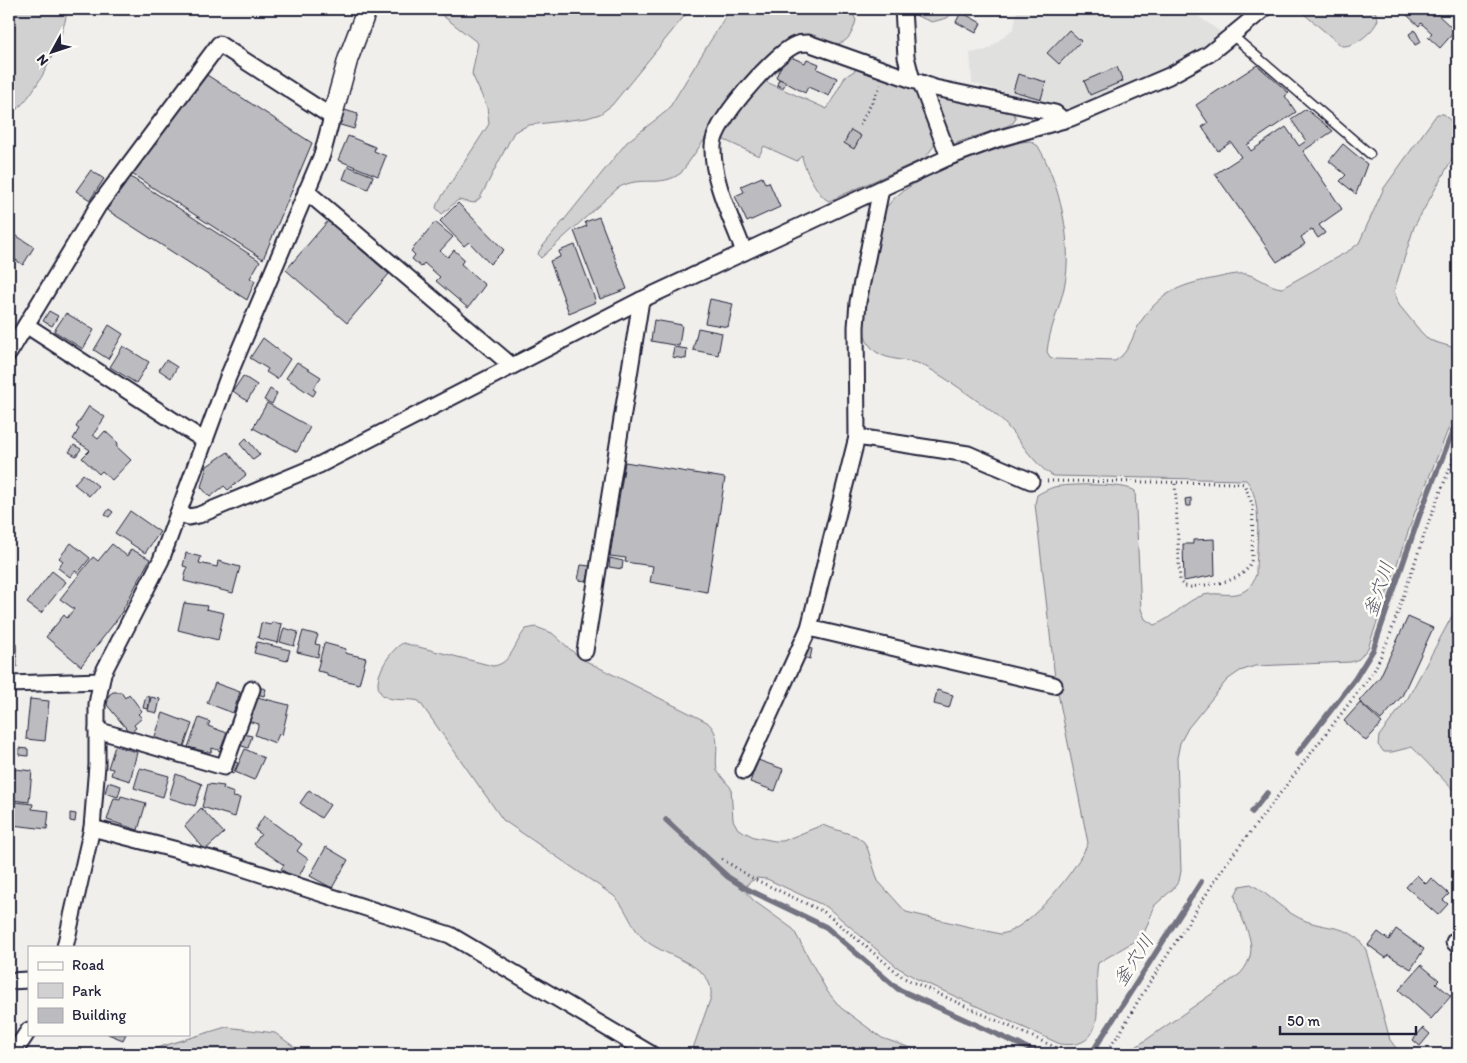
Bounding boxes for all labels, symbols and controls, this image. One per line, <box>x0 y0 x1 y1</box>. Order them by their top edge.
north arrow <box>28 28 78 78</box>
text: N <box>33 51 52 69</box>
water label: 釜穴川 <box>1358 558 1399 620</box>
water label: 釜穴川 <box>1108 930 1159 990</box>
legend <box>28 946 190 1036</box>
text: Road <box>72 956 105 974</box>
text: Park <box>72 982 102 1000</box>
scale bar <box>1280 1003 1416 1035</box>
text: Building <box>72 1006 126 1024</box>
text: 50 m <box>1287 1012 1320 1030</box>

